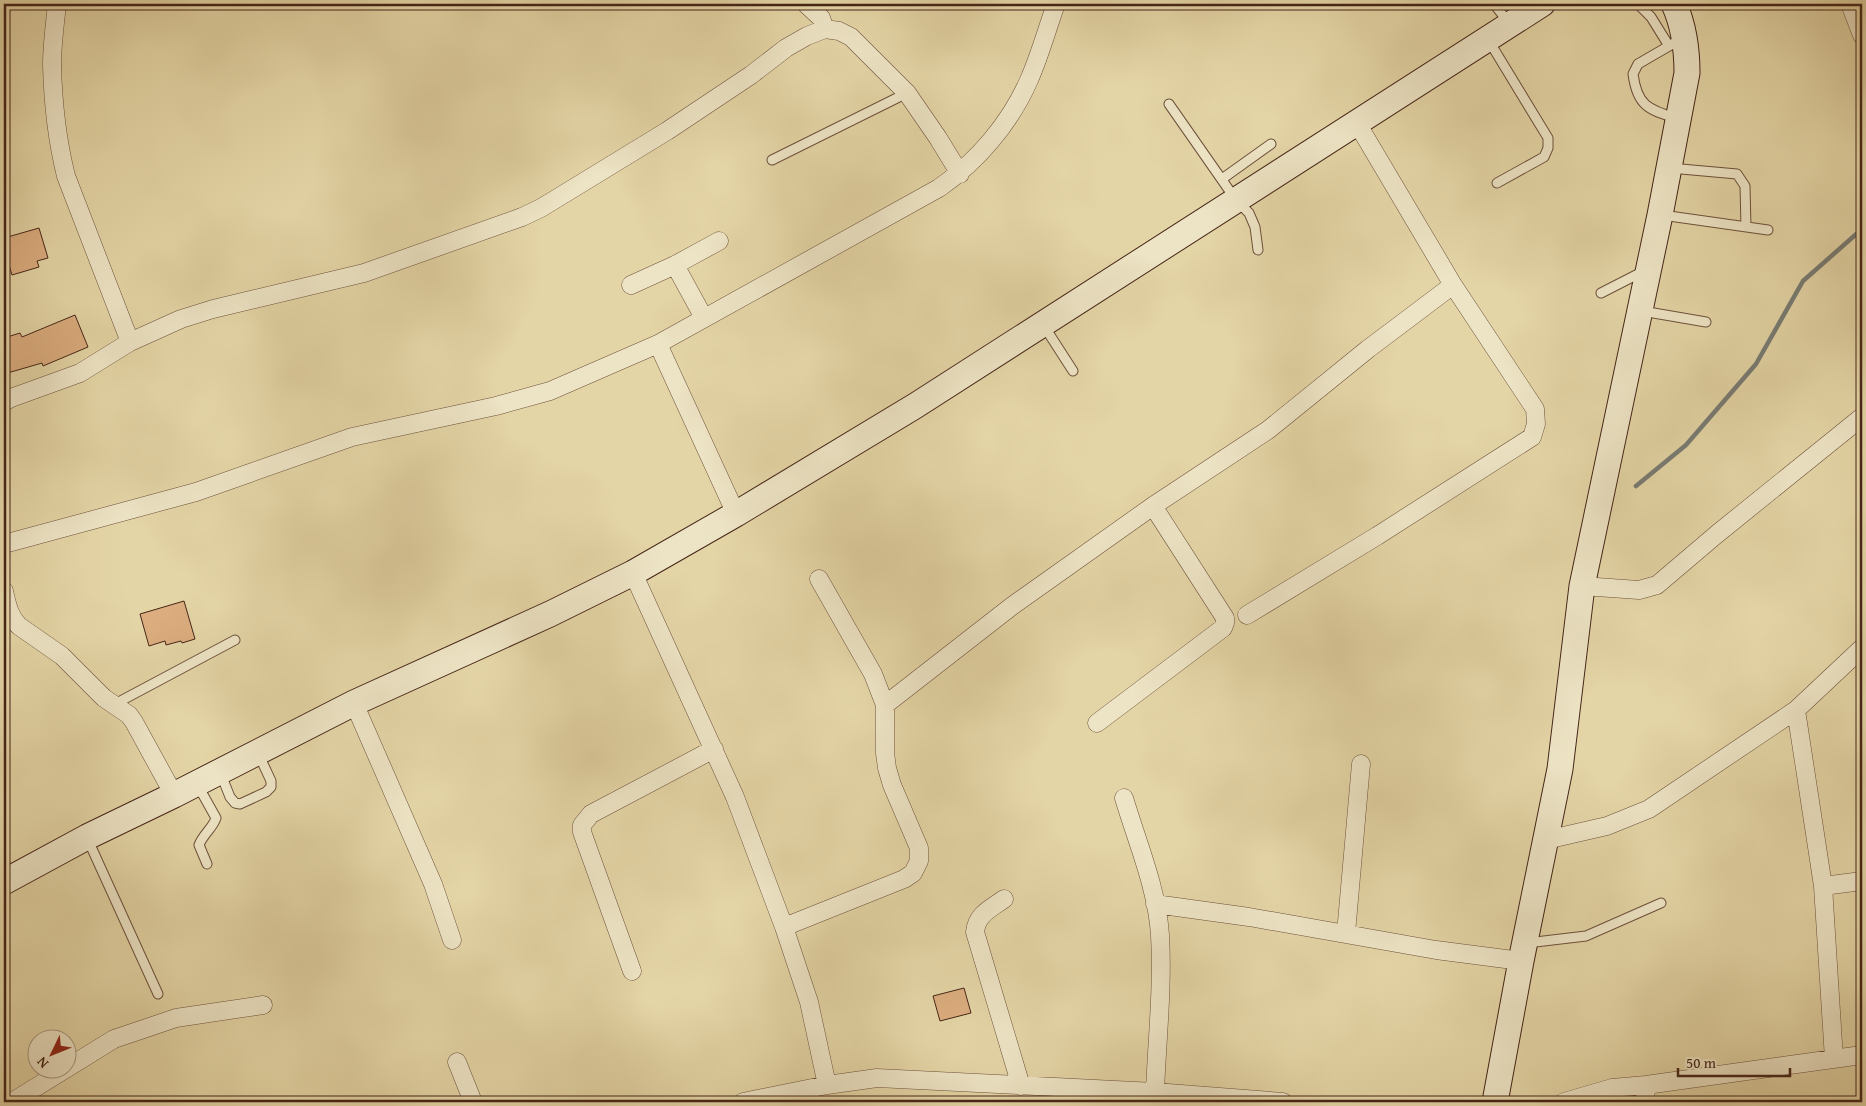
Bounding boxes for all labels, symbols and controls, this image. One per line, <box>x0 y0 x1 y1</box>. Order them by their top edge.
north arrow <box>28 1028 78 1078</box>
scale bar <box>1678 1046 1791 1078</box>
text: N <box>32 1052 53 1073</box>
text: 50 m <box>1686 1052 1717 1073</box>

